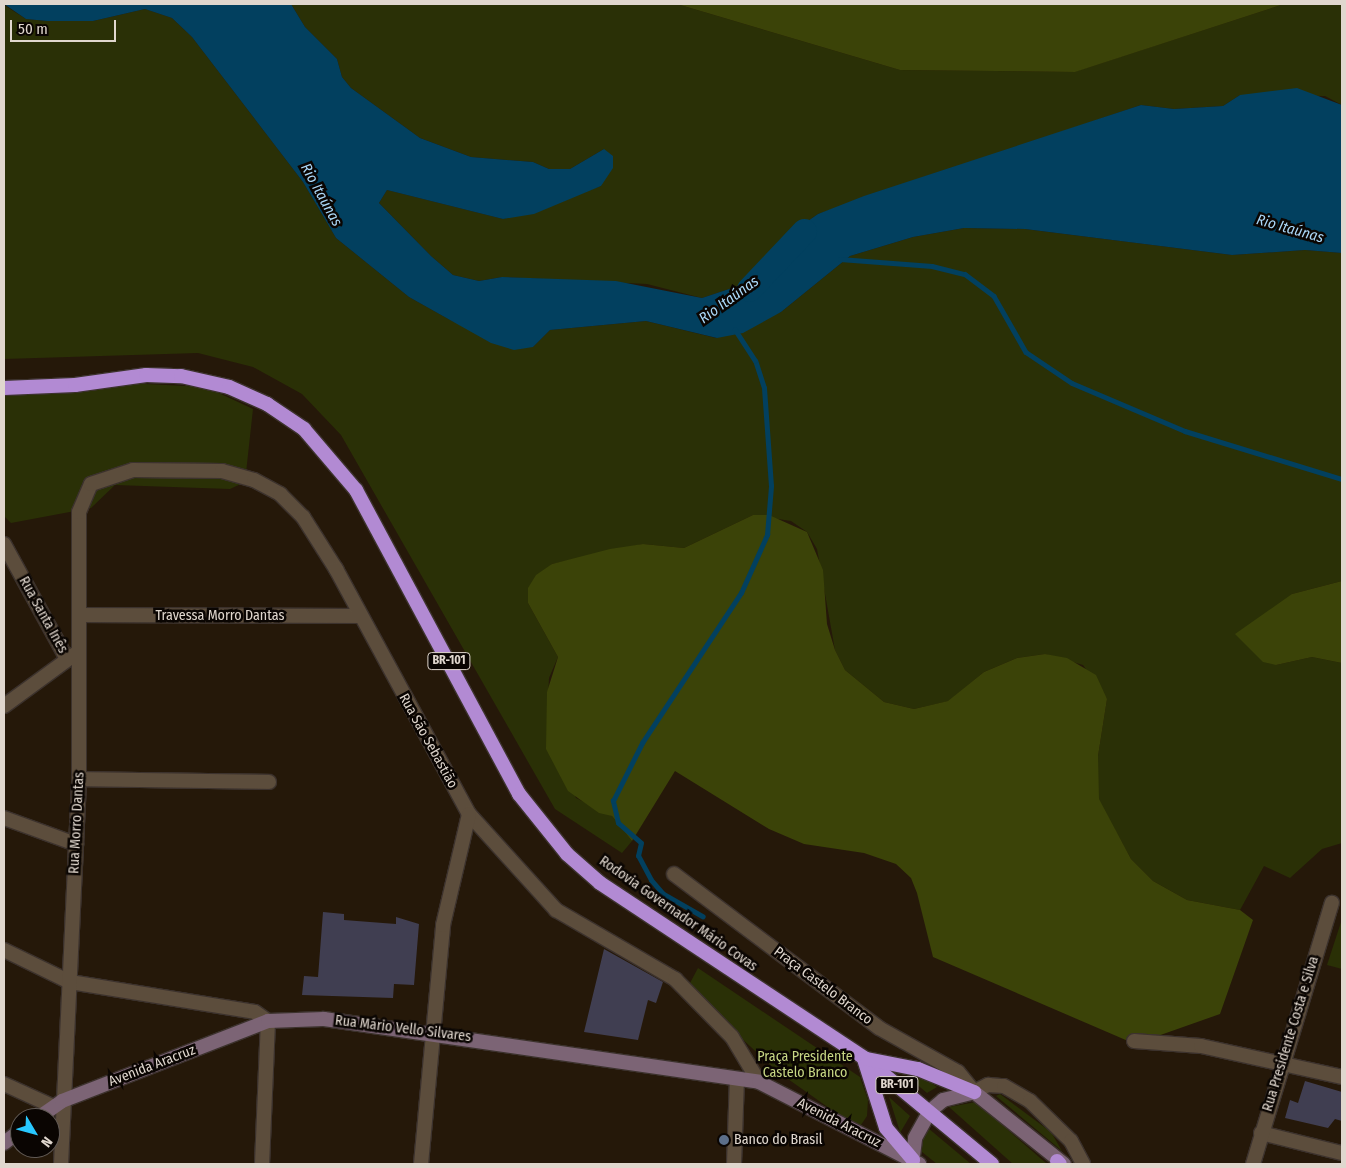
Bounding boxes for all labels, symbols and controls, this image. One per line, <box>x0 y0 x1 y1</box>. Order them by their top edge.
scale bar <box>12 10 119 42</box>
text: 50 m <box>18 20 48 38</box>
water label: Rio Itaúnas <box>296 160 346 230</box>
water label: Rio Itaúnas <box>1254 211 1326 247</box>
water label: Rio Itaúnas <box>696 272 762 328</box>
street label: Rua Santa Inês <box>15 574 71 656</box>
street label: Travessa Morro Dantas <box>156 608 284 624</box>
road number: BR-101 <box>426 651 472 670</box>
street label: Rua São Sebastião <box>395 691 461 791</box>
street label: Rua Morro Dantas <box>66 772 88 874</box>
street label: Rodovia Governador Mário Covas <box>596 853 760 975</box>
street label: Praça Castelo Branco <box>770 943 876 1029</box>
street label: Rua Presidente Costa e Silva <box>1259 954 1323 1114</box>
street label: Rua Mário Vello Silvares <box>334 1012 472 1046</box>
street label: Avenida Aracruz <box>106 1042 198 1090</box>
park label: Praça Presidente Castelo Branco <box>757 1049 853 1082</box>
road number: BR-101 <box>874 1076 920 1094</box>
street label: Avenida Aracruz <box>794 1095 884 1151</box>
north arrow <box>10 1108 60 1158</box>
place label: Banco do Brasil <box>734 1132 823 1148</box>
text: N <box>37 1133 56 1150</box>
marker: Banco do Brasil <box>718 1134 730 1146</box>

